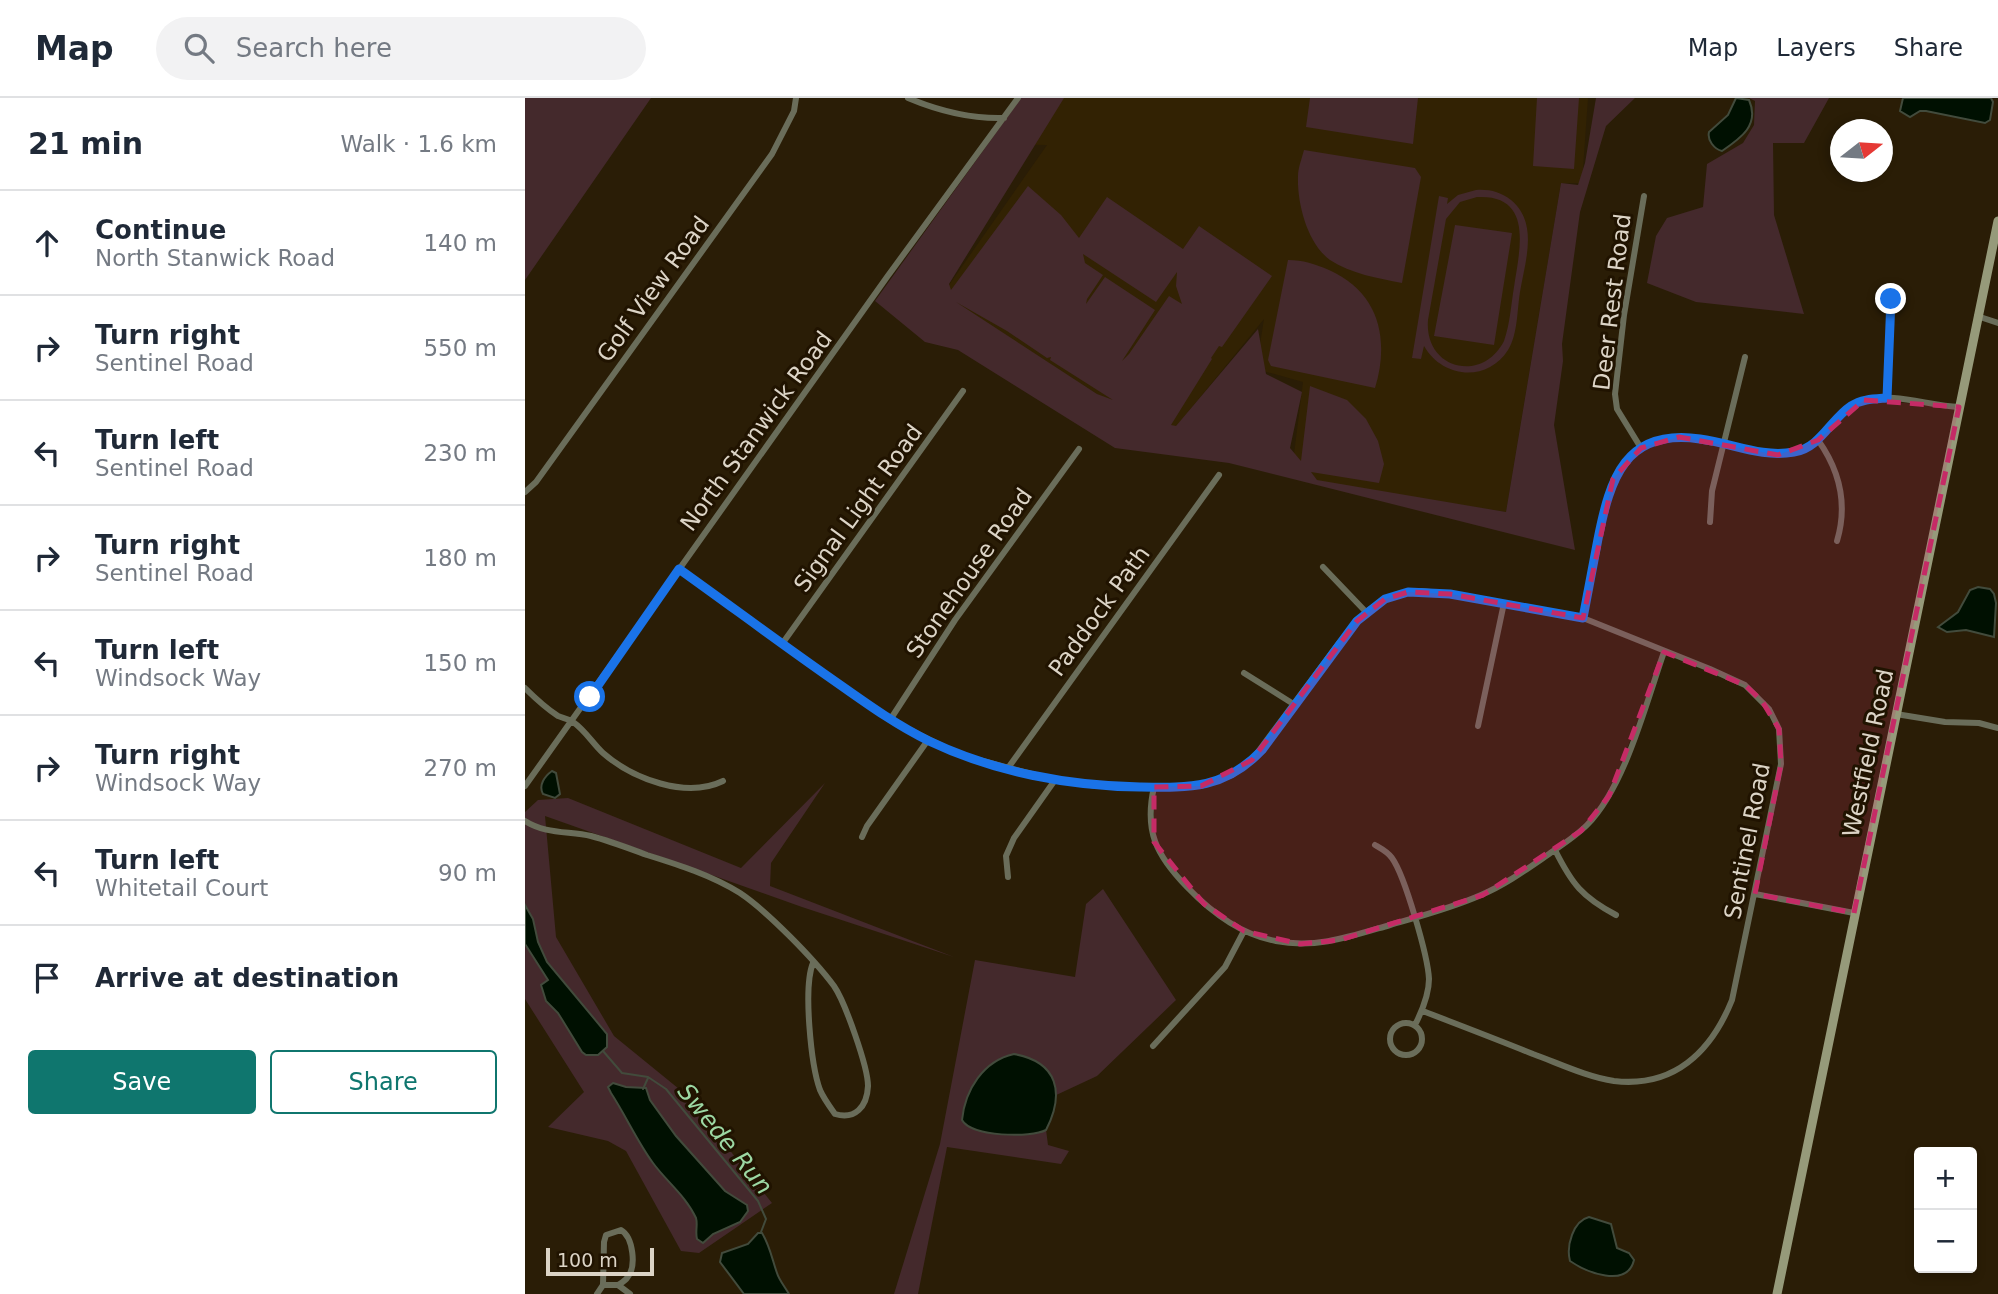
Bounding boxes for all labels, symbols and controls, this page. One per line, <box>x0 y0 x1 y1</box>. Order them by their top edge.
search box <box>156 17 646 80</box>
text: Map <box>35 29 114 68</box>
icon: search <box>180 29 218 67</box>
text: Search here <box>236 33 392 63</box>
text: Map <box>1688 34 1738 62</box>
text: Layers <box>1776 34 1856 62</box>
text: Share <box>1894 34 1963 62</box>
north arrow <box>1830 119 1893 182</box>
text: 21 min <box>28 126 143 161</box>
text: Walk · 1.6 km <box>340 131 497 157</box>
street label: Golf View Road <box>592 211 714 367</box>
street label: Deer Rest Road <box>1588 212 1636 392</box>
text: Continue <box>95 215 226 245</box>
icon: ahead <box>28 224 66 262</box>
text: 140 m <box>423 230 497 256</box>
text: North Stanwick Road <box>95 245 335 271</box>
route end <box>1875 283 1906 314</box>
text: Turn right <box>95 320 240 350</box>
street label: North Stanwick Road <box>675 326 837 536</box>
icon: right <box>28 329 66 367</box>
text: 550 m <box>423 335 497 361</box>
text: Sentinel Road <box>95 350 254 376</box>
street label: Signal Light Road <box>789 419 927 597</box>
text: Turn left <box>95 425 219 455</box>
icon: left <box>28 434 66 472</box>
text: 230 m <box>423 440 497 466</box>
text: Sentinel Road <box>95 455 254 481</box>
street label: Stonehouse Road <box>901 483 1037 663</box>
text: Turn right <box>95 530 240 560</box>
icon: right <box>28 539 66 577</box>
street label: Paddock Path <box>1043 541 1155 681</box>
text: 180 m <box>423 545 497 571</box>
text: Sentinel Road <box>95 560 254 586</box>
text: Turn left <box>95 635 219 665</box>
icon: left <box>28 644 66 682</box>
text: 150 m <box>423 650 497 676</box>
text: Windsock Way <box>95 665 261 691</box>
street label: Westfield Road <box>1837 667 1899 839</box>
route start <box>574 681 605 712</box>
text: Turn right <box>95 740 240 770</box>
icon: right <box>28 749 66 787</box>
text: 270 m <box>423 755 497 781</box>
street label: Sentinel Road <box>1719 761 1775 921</box>
text: Windsock Way <box>95 770 261 796</box>
text: Turn left <box>95 845 219 875</box>
icon: left <box>28 854 66 892</box>
text: 90 m <box>438 860 497 886</box>
text: Whitetail Court <box>95 875 268 901</box>
icon: arrive <box>28 959 66 997</box>
text: Arrive at destination <box>95 963 399 993</box>
button: Save <box>28 1050 256 1114</box>
button: Share <box>270 1050 497 1114</box>
water label: Swede Run <box>672 1078 778 1200</box>
map controls <box>1914 1147 1977 1273</box>
button: + <box>1914 1147 1977 1210</box>
button: − <box>1914 1210 1977 1273</box>
scale bar <box>546 1245 655 1277</box>
text: 100 m <box>557 1249 618 1271</box>

